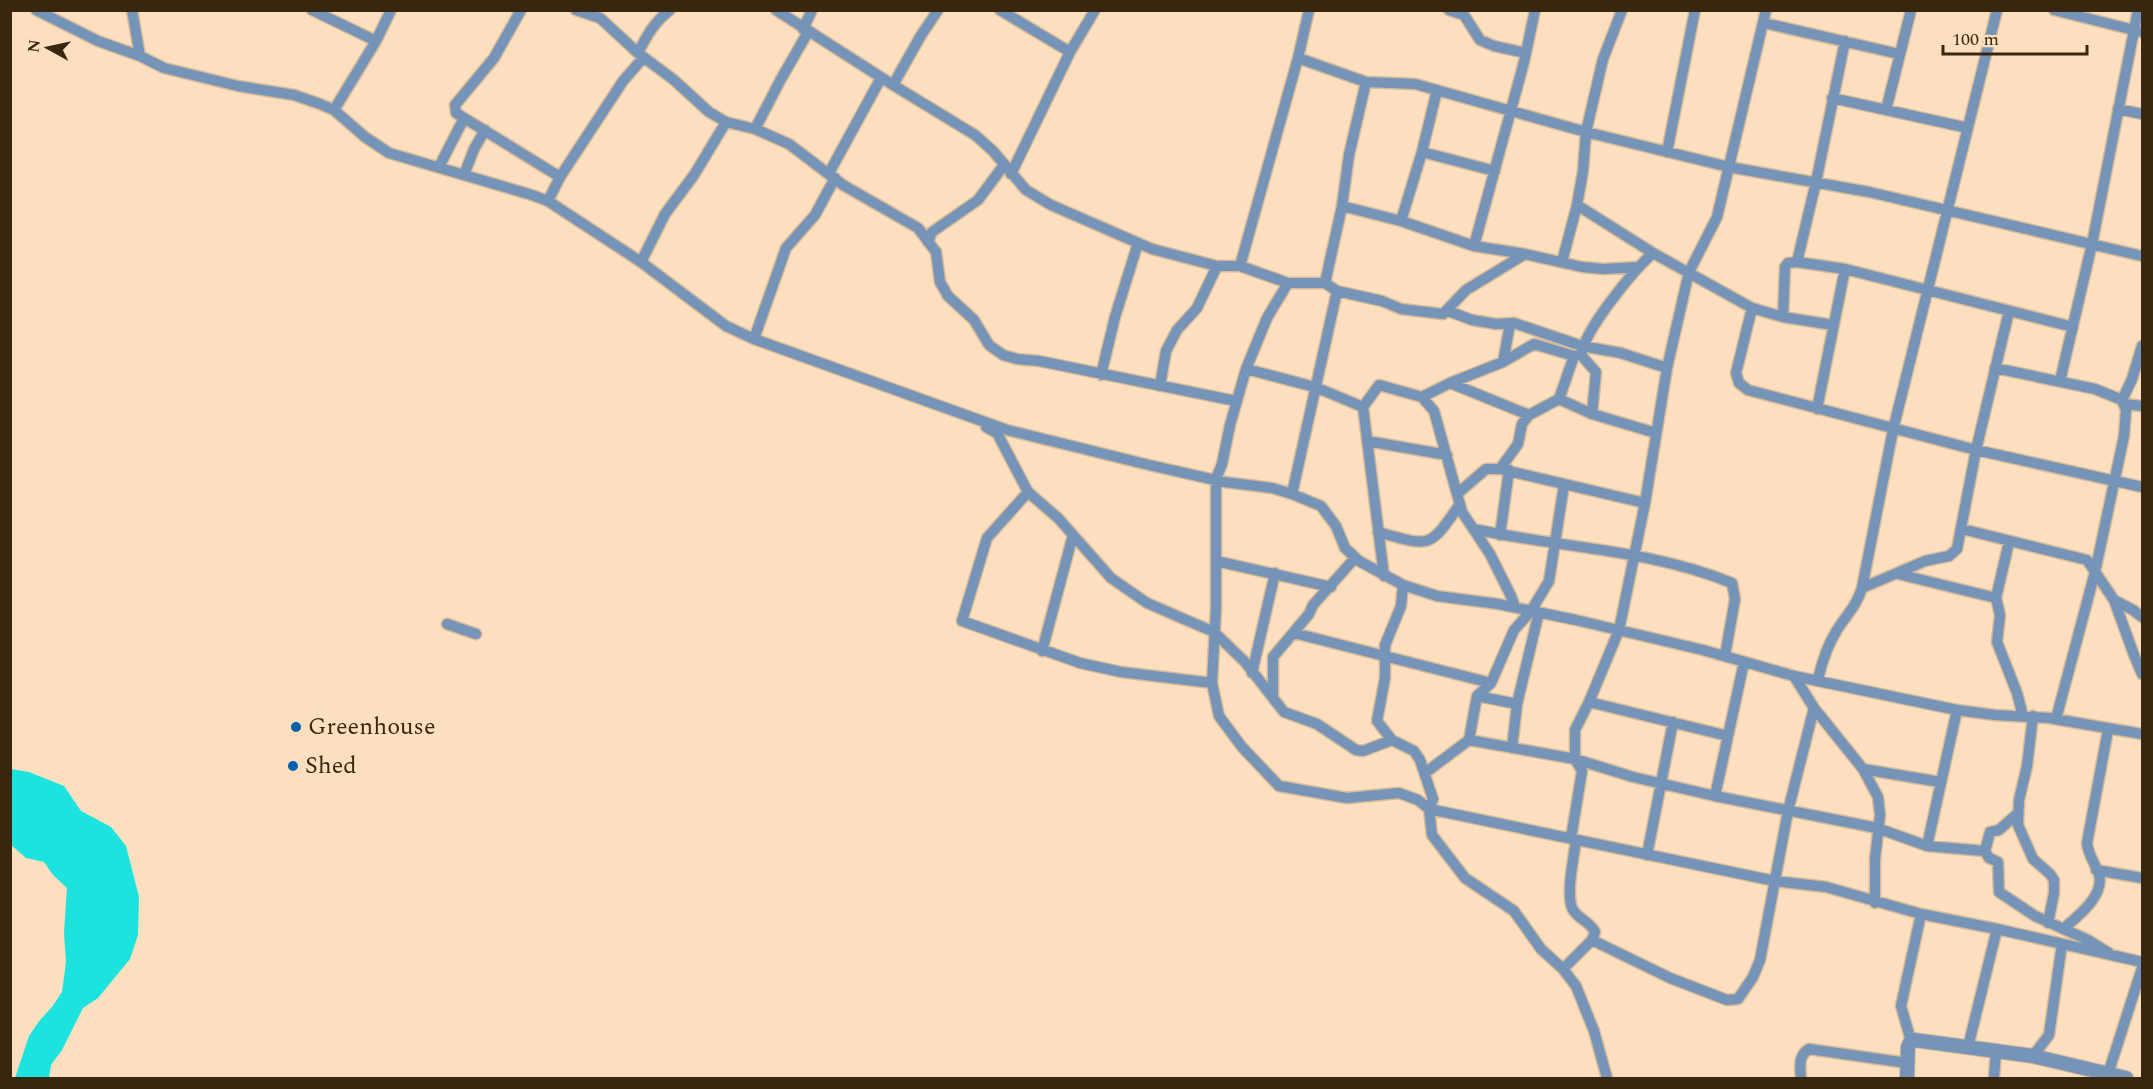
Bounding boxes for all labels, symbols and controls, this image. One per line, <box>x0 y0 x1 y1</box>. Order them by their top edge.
north arrow <box>18 18 78 78</box>
scale bar <box>1943 18 2087 56</box>
text: 100 m <box>1952 26 1999 53</box>
text: N <box>21 38 47 54</box>
place label: Greenhouse <box>308 709 436 745</box>
marker: Greenhouse <box>289 720 303 734</box>
place label: Shed <box>305 748 357 784</box>
marker: Shed <box>286 759 300 773</box>

